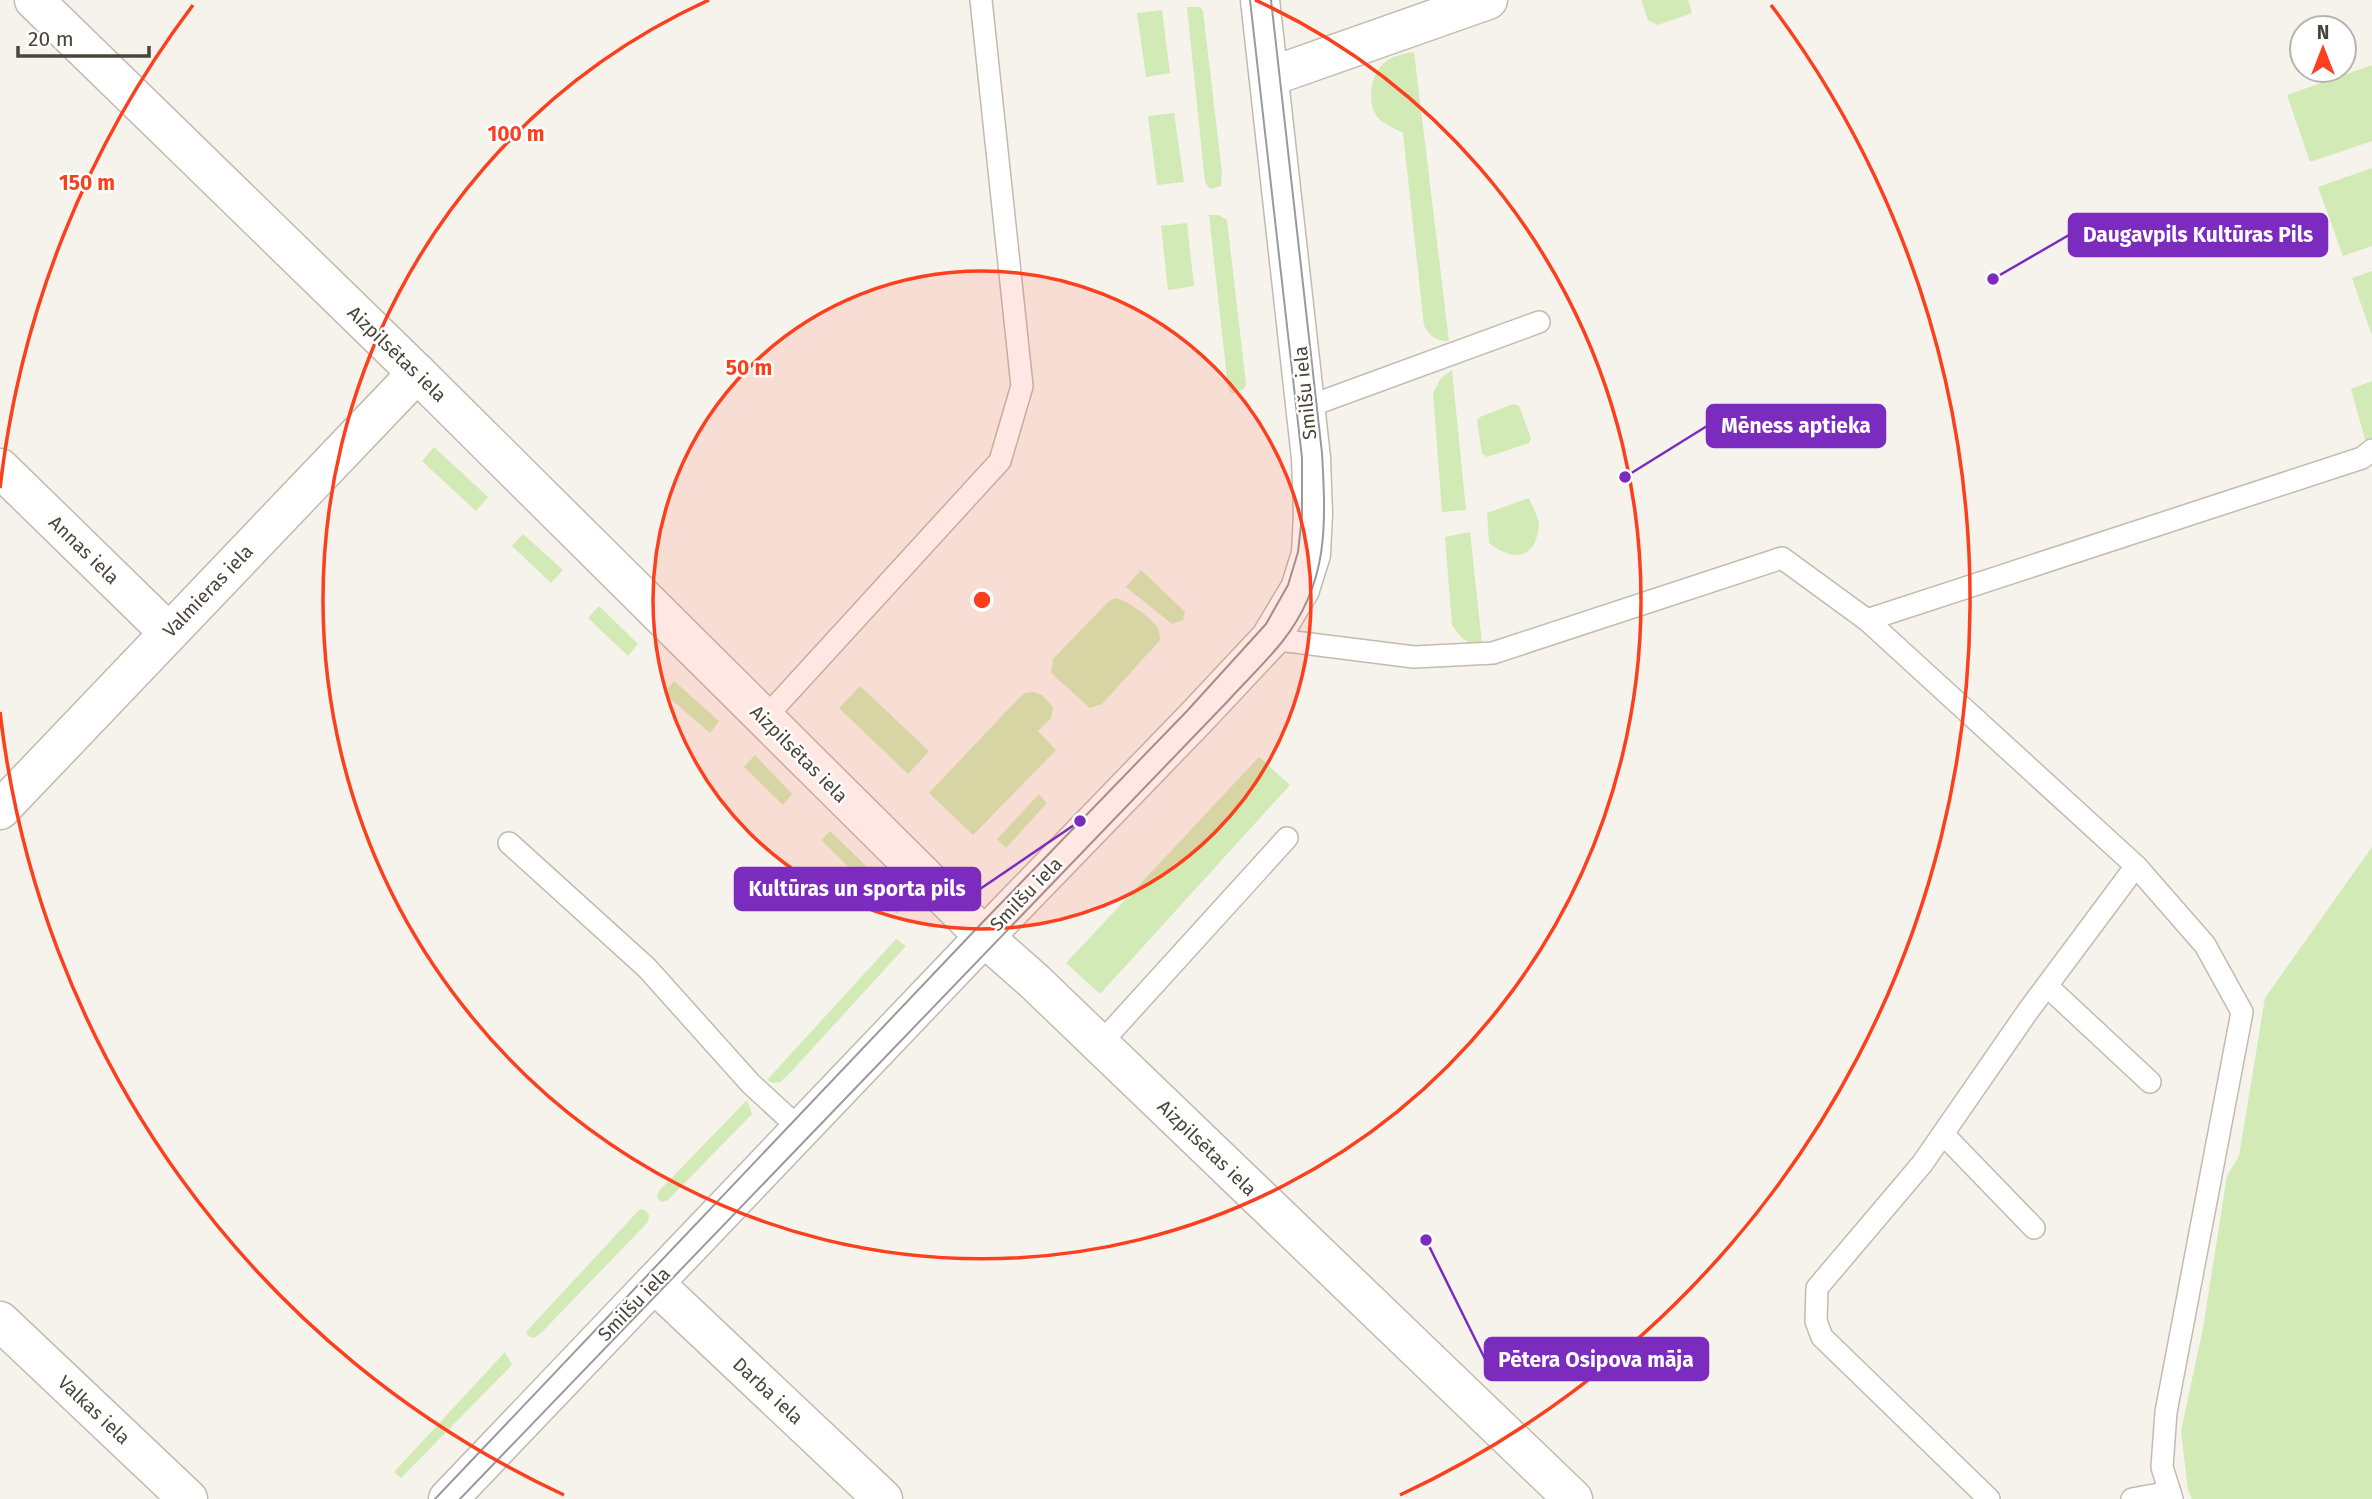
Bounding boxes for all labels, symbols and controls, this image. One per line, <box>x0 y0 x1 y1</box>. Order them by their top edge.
scale bar <box>18 14 149 58</box>
north arrow <box>2288 14 2358 84</box>
text: N <box>2317 21 2329 44</box>
text: 20 m <box>28 26 74 52</box>
text: 100 m <box>487 121 545 147</box>
text: 150 m <box>59 170 115 196</box>
callout: Daugavpils Kultūras Pils <box>2069 214 2327 256</box>
text: Daugavpils Kultūras Pils <box>2083 222 2313 248</box>
street label: Aizpilsētas iela <box>343 301 451 407</box>
street label: Smilšu iela <box>1289 345 1321 441</box>
text: 50 m <box>726 355 772 381</box>
callout: Mēness aptieka <box>1707 405 1885 447</box>
text: Mēness aptieka <box>1721 413 1871 439</box>
street label: Annas iela <box>44 511 124 589</box>
street label: Valmieras iela <box>158 540 258 642</box>
centre of rings <box>970 588 994 612</box>
street label: Aizpilsētas iela <box>746 701 852 807</box>
street label: Smilšu iela <box>985 852 1067 936</box>
callout: Kultūras un sporta pils <box>735 868 980 910</box>
text: Kultūras un sporta pils <box>748 876 966 902</box>
street label: Aizpilsētas iela <box>1153 1095 1261 1201</box>
street label: Smilšu iela <box>593 1262 675 1346</box>
callout: Pētera Osipova māja <box>1485 1338 1708 1380</box>
text: Pētera Osipova māja <box>1498 1347 1694 1373</box>
street label: Darba iela <box>728 1353 808 1429</box>
street label: Valkas iela <box>53 1371 135 1449</box>

